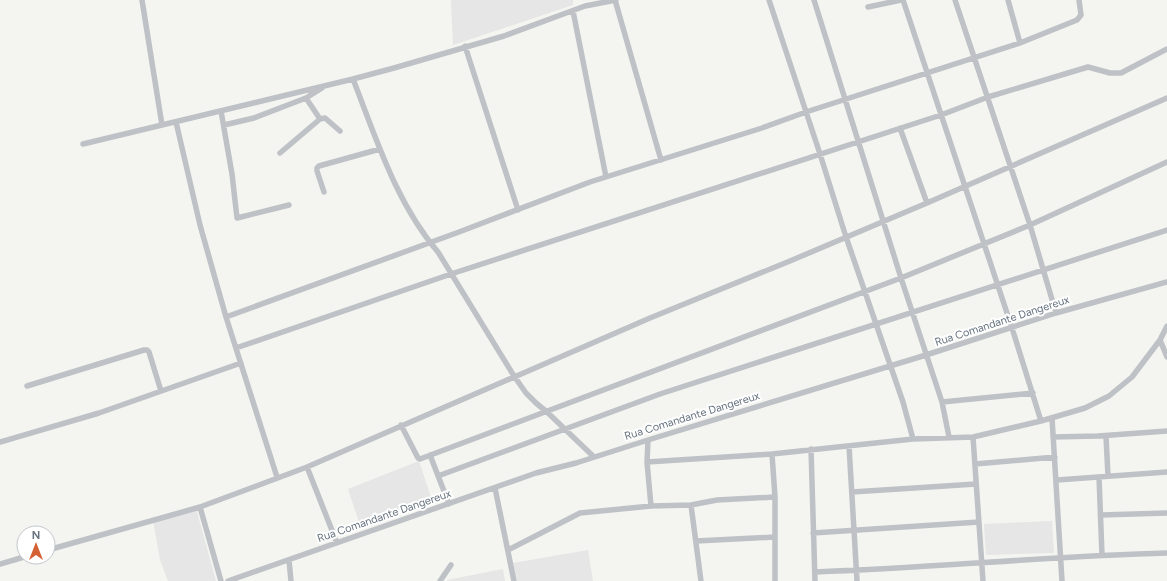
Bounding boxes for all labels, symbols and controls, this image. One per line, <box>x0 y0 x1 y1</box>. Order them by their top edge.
street label: Rua Comandante Dangereux <box>933 293 1072 349</box>
street label: Rua Comandante Dangereux <box>623 389 762 443</box>
street label: Rua Comandante Dangereux <box>315 487 453 545</box>
north arrow <box>16 525 56 565</box>
text: N <box>32 529 40 542</box>

